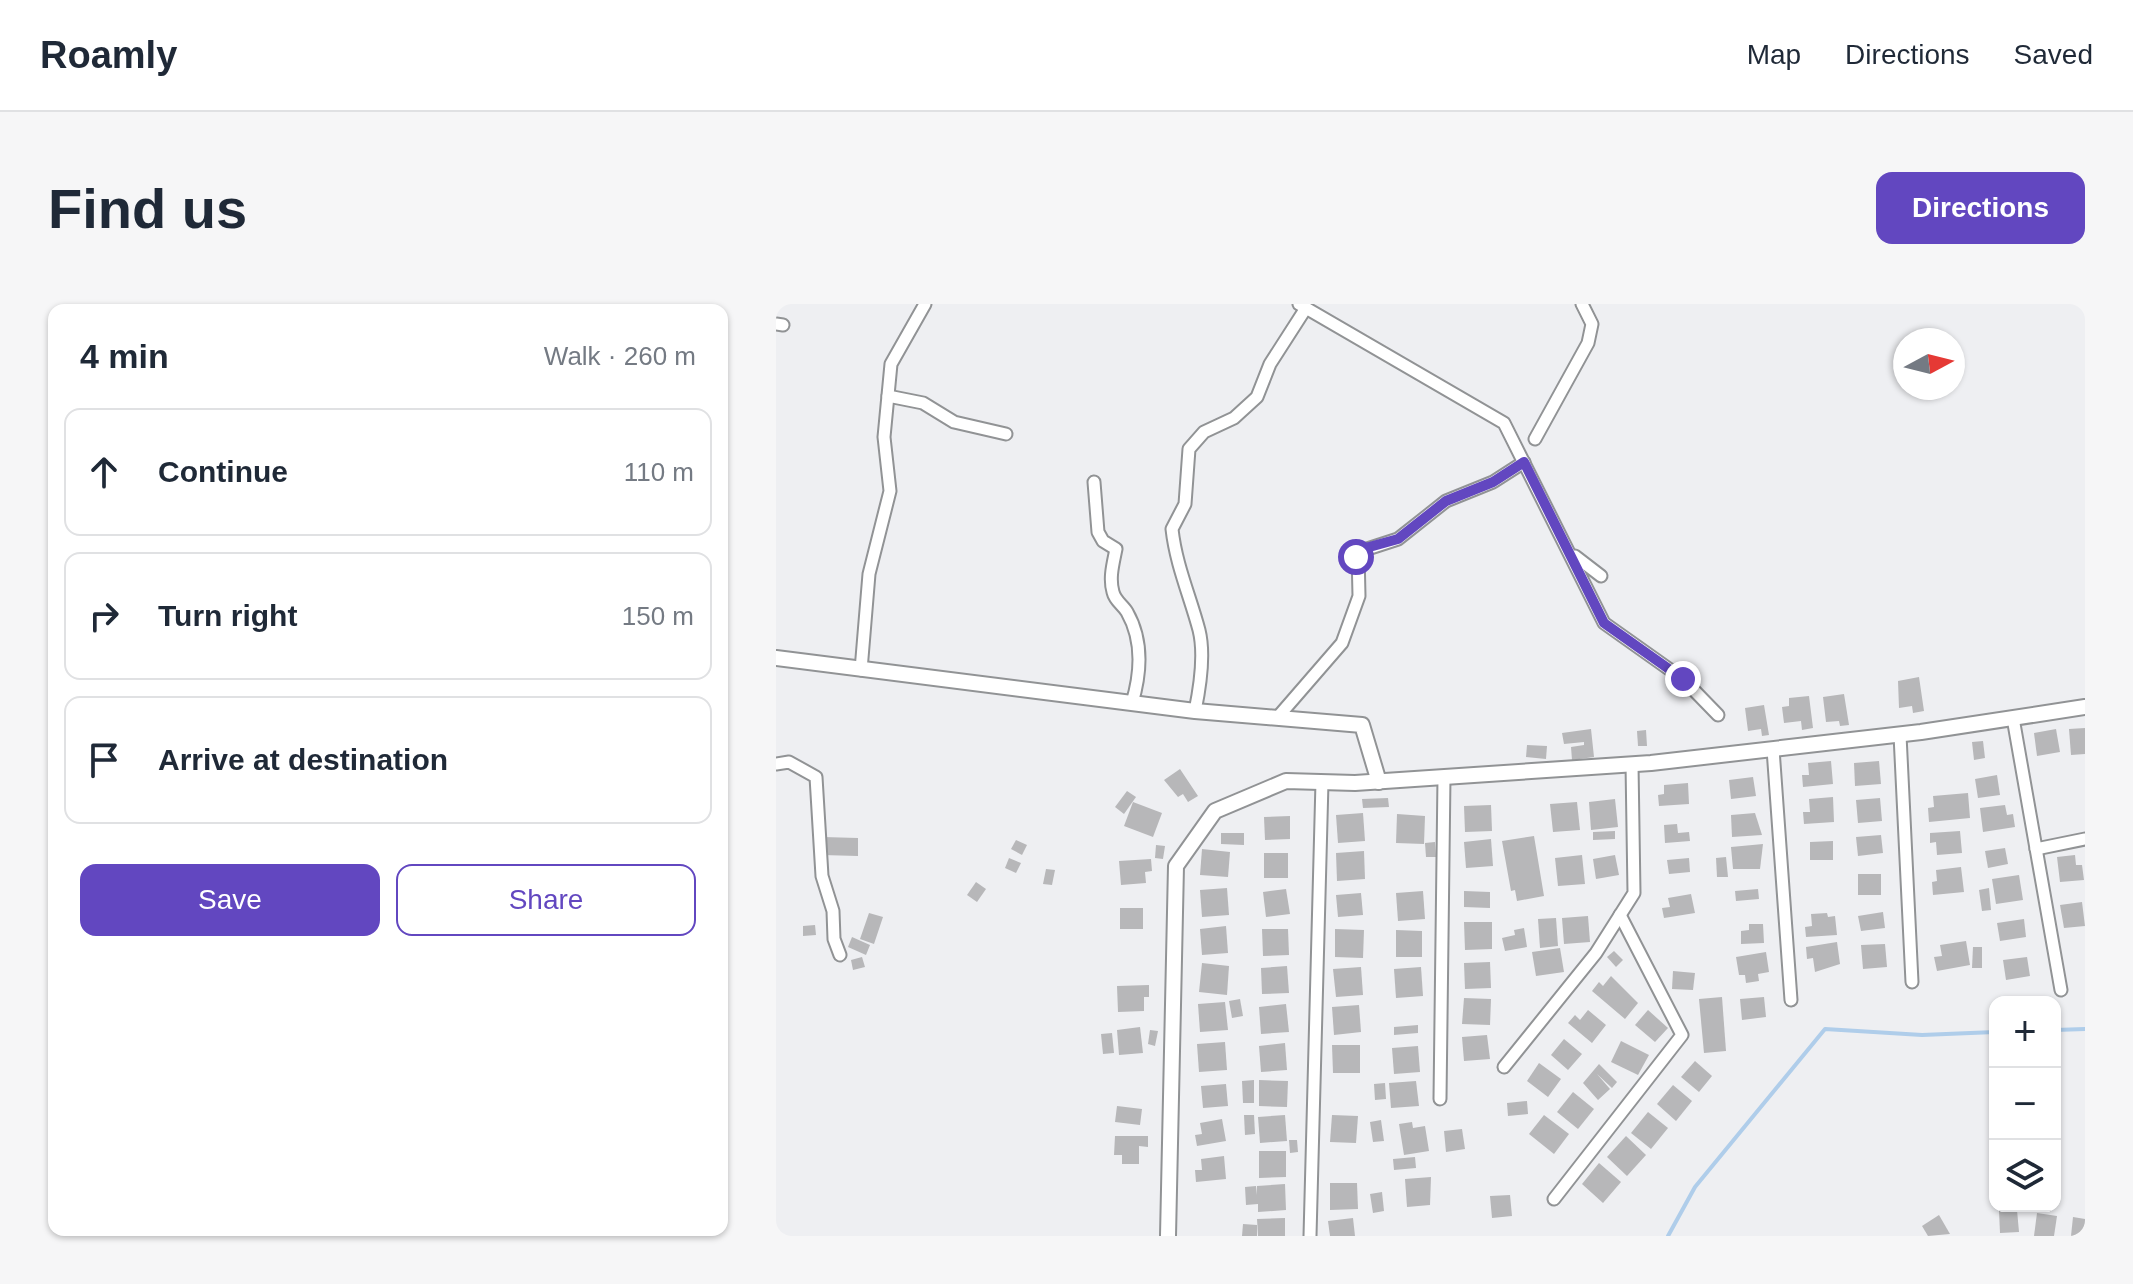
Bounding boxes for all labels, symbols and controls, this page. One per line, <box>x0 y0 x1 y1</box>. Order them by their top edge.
text: Roamly <box>40 34 177 76</box>
text: Map <box>1747 39 1801 70</box>
text: Directions <box>1845 39 1970 70</box>
text: Saved <box>2014 39 2093 70</box>
button: Directions <box>1876 172 2085 244</box>
text: Find us <box>48 177 247 240</box>
north arrow <box>1893 328 1965 400</box>
text: 4 min <box>80 337 169 375</box>
text: Walk · 260 m <box>544 341 696 371</box>
icon: ahead <box>82 450 126 494</box>
text: Continue <box>158 455 288 488</box>
text: 110 m <box>624 457 694 487</box>
route start <box>1338 539 1374 575</box>
icon: right <box>82 594 126 638</box>
text: Turn right <box>158 599 297 632</box>
text: 150 m <box>622 601 694 631</box>
route end <box>1665 661 1701 697</box>
icon: arrive <box>82 738 126 782</box>
text: Arrive at destination <box>158 743 448 776</box>
button: Save <box>80 864 380 936</box>
button: Share <box>396 864 696 936</box>
map controls <box>1989 996 2061 1212</box>
button: + <box>1989 996 2061 1068</box>
button: − <box>1989 1068 2061 1140</box>
button: layers <box>1989 1140 2061 1212</box>

